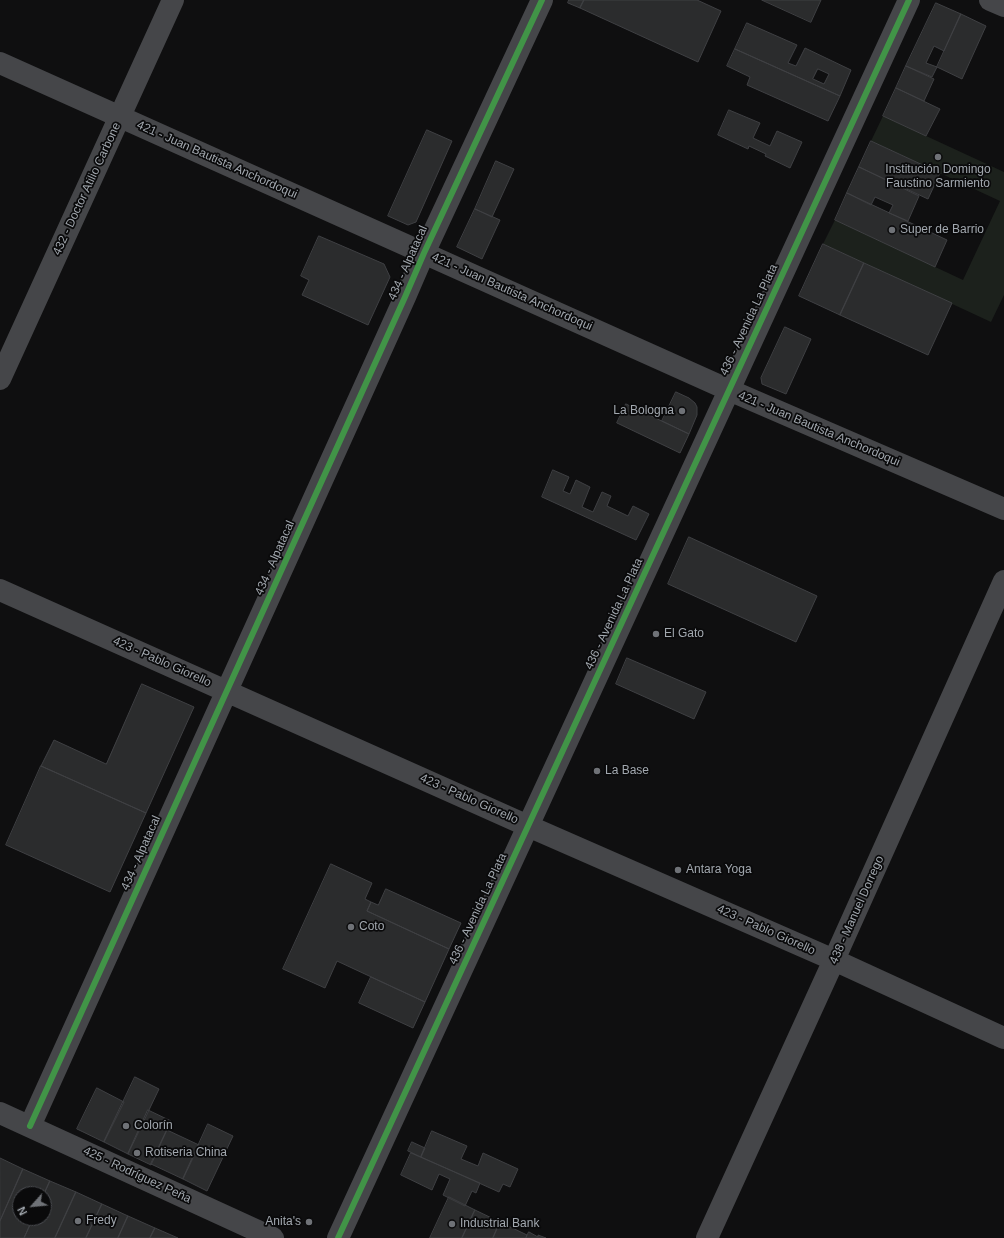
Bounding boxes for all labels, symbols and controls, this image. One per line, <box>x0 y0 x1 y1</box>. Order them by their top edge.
street label: 421 - Juan Bautista Anchordoqui <box>135 118 299 202</box>
street label: 432 - Doctor Atilio Carbone <box>50 120 124 258</box>
marker: Institución Domingo Faustino Sarmiento <box>933 152 943 162</box>
place label: Institución Domingo Faustino Sarmiento <box>885 163 991 191</box>
place label: Super de Barrio <box>900 223 984 237</box>
street label: 434 - Alpatacal <box>385 224 431 302</box>
marker: Super de Barrio <box>887 225 897 235</box>
street label: 421 - Juan Bautista Anchordoqui <box>430 250 594 334</box>
street label: 436 - Avenida La Plata <box>717 262 781 378</box>
street label: 421 - Juan Bautista Anchordoqui <box>736 388 902 470</box>
place label: La Bologna <box>613 404 674 418</box>
marker: La Bologna <box>677 406 687 416</box>
street label: 434 - Alpatacal <box>252 519 298 597</box>
street label: 436 - Avenida La Plata <box>582 556 646 672</box>
place label: El Gato <box>664 627 704 641</box>
marker: El Gato <box>651 629 661 639</box>
street label: 423 - Pablo Giorello <box>111 634 213 690</box>
place label: La Base <box>605 764 649 778</box>
marker: La Base <box>592 766 602 776</box>
street label: 423 - Pablo Giorello <box>418 771 520 827</box>
street label: 434 - Alpatacal <box>118 814 164 892</box>
street label: 436 - Avenida La Plata <box>446 851 510 967</box>
street label: 438 - Manuel Dorrego <box>827 854 887 966</box>
place label: Antara Yoga <box>686 863 752 877</box>
marker: Antara Yoga <box>673 865 683 875</box>
street label: 423 - Pablo Giorello <box>715 902 817 958</box>
place label: Coto <box>359 920 384 934</box>
marker: Coto <box>346 922 356 932</box>
place label: Colorín <box>134 1119 173 1133</box>
marker: Colorín <box>121 1121 131 1131</box>
street label: 425 - Rodríguez Peña <box>81 1144 193 1206</box>
place label: Rotiseria China <box>145 1146 227 1160</box>
marker: Rotiseria China <box>132 1148 142 1158</box>
north arrow <box>12 1186 52 1226</box>
text: N <box>15 1205 29 1217</box>
place label: Fredy <box>86 1214 117 1228</box>
place label: Anita's <box>265 1215 301 1229</box>
marker: Fredy <box>73 1216 83 1226</box>
marker: Anita's <box>304 1217 314 1227</box>
place label: Industrial Bank <box>460 1217 539 1231</box>
marker: Industrial Bank <box>447 1219 457 1229</box>

